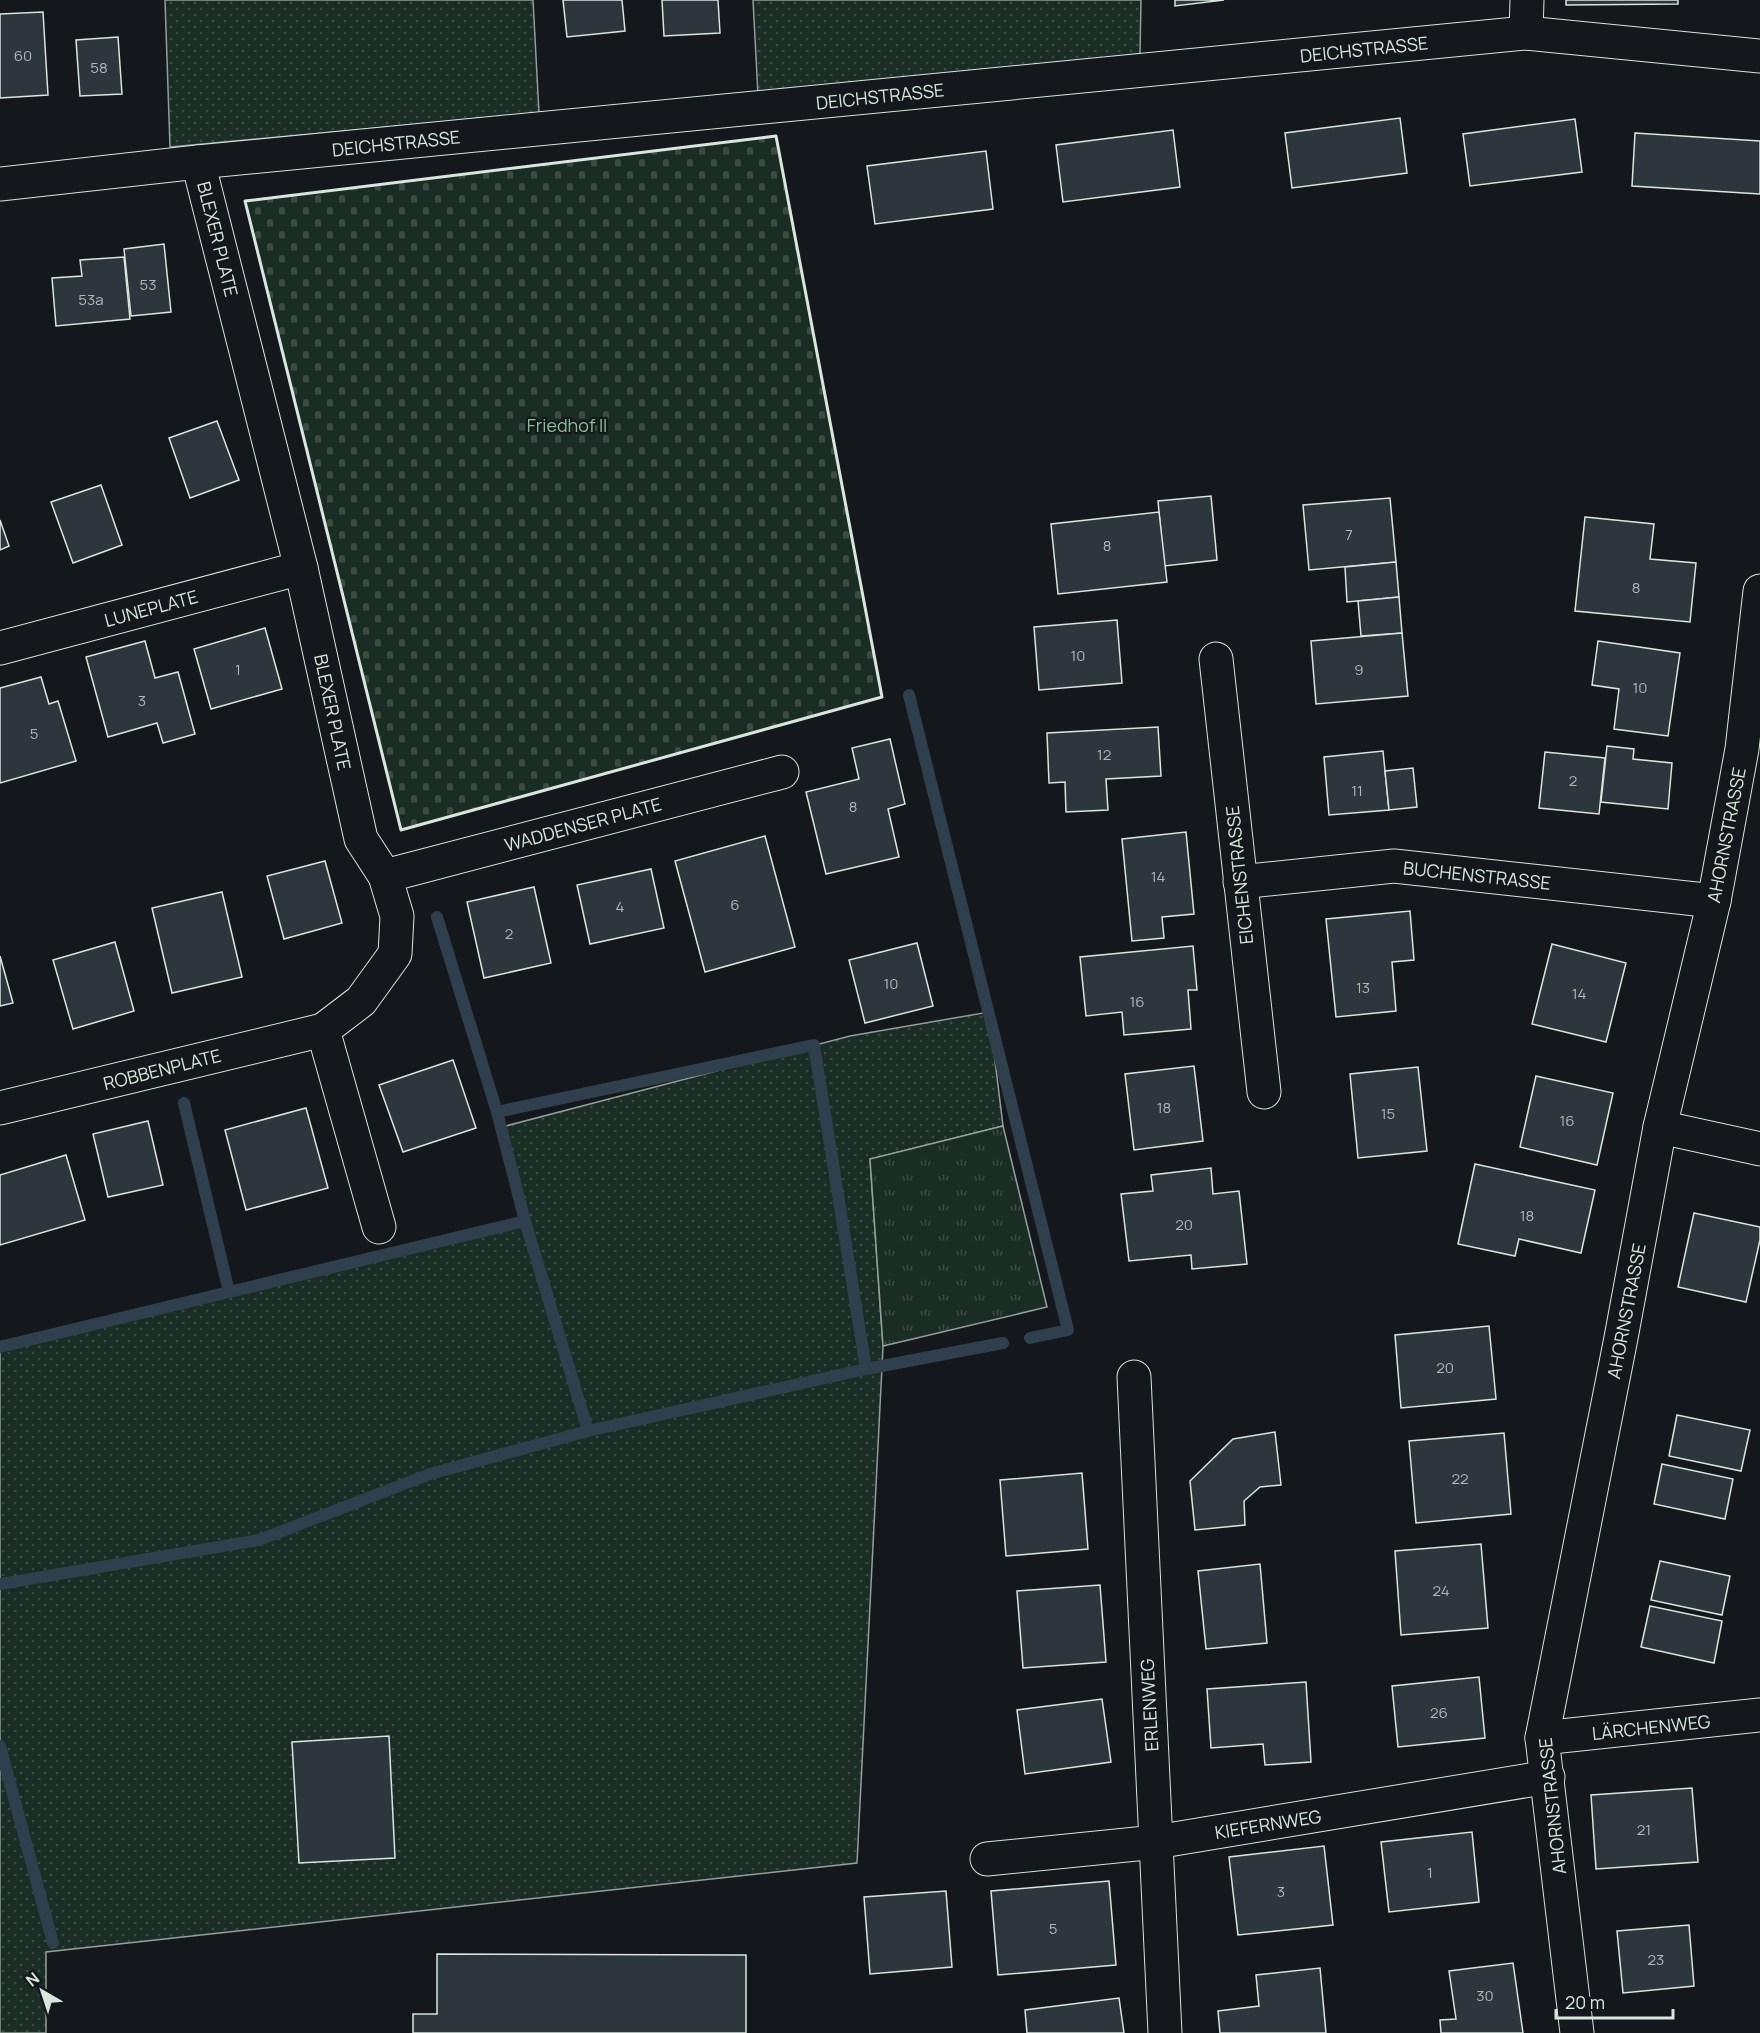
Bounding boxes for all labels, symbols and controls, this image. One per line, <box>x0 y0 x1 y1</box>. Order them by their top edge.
street label: DEICHSTRASSE <box>1299 30 1429 68</box>
house number: 60 <box>14 45 32 66</box>
house number: 58 <box>90 57 108 78</box>
street label: DEICHSTRASSE <box>815 77 945 115</box>
street label: DEICHSTRASSE <box>331 124 461 162</box>
street label: BLEXER PLATE <box>192 179 244 299</box>
house number: 53 <box>140 274 156 295</box>
house number: 53a <box>78 289 104 310</box>
park label: Friedhof II <box>527 413 607 437</box>
house number: 7 <box>1345 524 1353 545</box>
house number: 8 <box>1103 535 1111 556</box>
house number: 8 <box>1632 577 1640 598</box>
street label: LUNEPLATE <box>102 584 200 632</box>
house number: 10 <box>1071 645 1086 666</box>
street label: BLEXER PLATE <box>309 652 357 772</box>
house number: 1 <box>235 659 241 680</box>
house number: 9 <box>1354 659 1364 680</box>
house number: 10 <box>1633 677 1648 698</box>
house number: 3 <box>138 690 146 711</box>
house number: 5 <box>30 723 38 744</box>
house number: 12 <box>1097 744 1111 765</box>
street label: AHORNSTRASSE <box>1701 765 1751 905</box>
house number: 2 <box>1569 770 1577 791</box>
house number: 11 <box>1351 780 1363 801</box>
street label: WADDENSER PLATE <box>502 792 664 856</box>
house number: 8 <box>849 796 857 817</box>
street label: EICHENSTRASSE <box>1220 805 1258 945</box>
street label: BUCHENSTRASSE <box>1402 855 1552 895</box>
house number: 14 <box>1151 866 1165 887</box>
house number: 6 <box>730 894 740 915</box>
house number: 4 <box>616 896 625 917</box>
house number: 2 <box>505 923 513 944</box>
house number: 10 <box>884 973 899 994</box>
house number: 13 <box>1356 977 1370 998</box>
house number: 14 <box>1572 983 1586 1004</box>
house number: 16 <box>1129 991 1145 1012</box>
street label: ROBBENPLATE <box>101 1043 223 1095</box>
house number: 18 <box>1157 1097 1171 1118</box>
house number: 15 <box>1381 1103 1395 1124</box>
house number: 16 <box>1559 1110 1575 1131</box>
house number: 18 <box>1520 1205 1534 1226</box>
house number: 20 <box>1175 1214 1193 1235</box>
street label: AHORNSTRASSE <box>1601 1241 1651 1381</box>
house number: 20 <box>1436 1357 1454 1378</box>
house number: 22 <box>1451 1468 1469 1489</box>
house number: 24 <box>1432 1580 1450 1601</box>
street label: ERLENWEG <box>1135 1658 1163 1752</box>
house number: 26 <box>1430 1702 1448 1723</box>
street label: LÄRCHENWEG <box>1591 1709 1712 1745</box>
street label: AHORNSTRASSE <box>1533 1736 1571 1876</box>
street label: KIEFERNWEG <box>1213 1804 1323 1844</box>
house number: 21 <box>1637 1819 1651 1840</box>
house number: 1 <box>1427 1862 1433 1883</box>
house number: 3 <box>1277 1881 1285 1902</box>
house number: 5 <box>1049 1918 1057 1939</box>
house number: 23 <box>1648 1949 1664 1970</box>
north arrow <box>12 1961 72 2021</box>
text: N <box>21 1967 44 1992</box>
scale bar <box>1556 1982 1673 2020</box>
house number: 30 <box>1476 1985 1494 2006</box>
text: 20 m <box>1565 1990 1605 2014</box>

